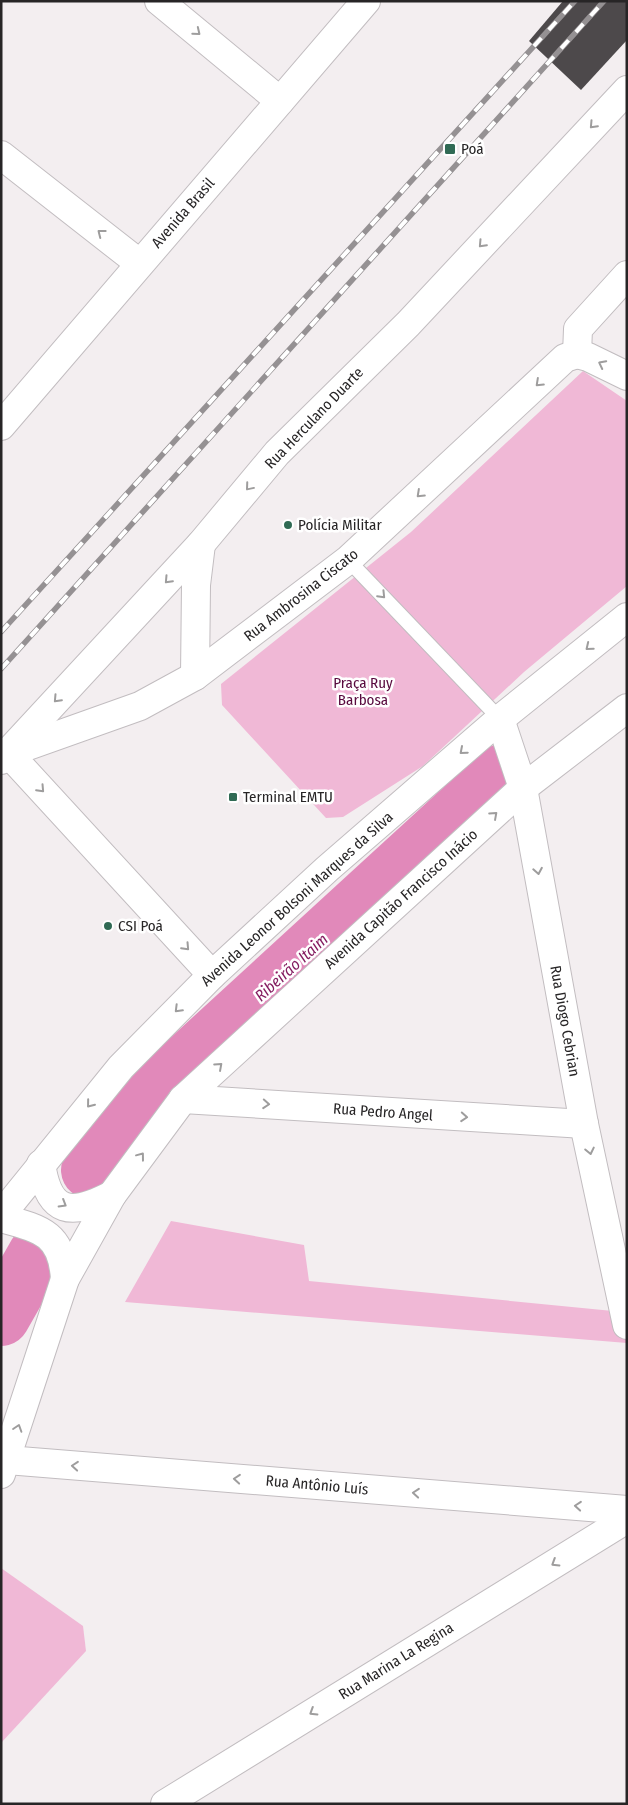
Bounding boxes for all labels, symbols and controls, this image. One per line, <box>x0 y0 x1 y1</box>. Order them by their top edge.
one-way arrow <box>191 27 200 36</box>
one-way arrow <box>590 120 599 129</box>
place label: Poá <box>461 140 484 158</box>
marker: Poá <box>443 142 457 156</box>
street label: Avenida Brasil <box>148 174 218 252</box>
one-way arrow <box>98 230 107 238</box>
one-way arrow <box>479 238 488 247</box>
one-way arrow <box>599 360 608 370</box>
street label: Rua Herculano Duarte <box>261 363 367 473</box>
one-way arrow <box>535 377 544 386</box>
one-way arrow <box>246 481 254 490</box>
one-way arrow <box>416 488 425 497</box>
place label: Polícia Militar <box>298 516 382 534</box>
marker: Polícia Militar <box>282 519 294 531</box>
street label: Rua Ambrosina Ciscato <box>240 545 362 645</box>
one-way arrow <box>165 574 174 583</box>
one-way arrow <box>376 590 385 599</box>
one-way arrow <box>586 642 595 650</box>
park label: Praça Ruy Barbosa <box>333 674 393 709</box>
one-way arrow <box>54 693 63 702</box>
one-way arrow <box>460 745 469 754</box>
one-way arrow <box>35 783 44 792</box>
place label: Terminal EMTU <box>243 788 333 806</box>
marker: Terminal EMTU <box>227 791 239 803</box>
street label: Avenida Leonor Bolsoni Marques da Silva <box>197 808 397 990</box>
one-way arrow <box>488 812 497 821</box>
street label: Avenida Capitão Francisco Inácio <box>321 825 481 973</box>
one-way arrow <box>532 866 542 875</box>
place label: CSI Poá <box>118 917 163 935</box>
marker: CSI Poá <box>102 920 114 932</box>
water label: Ribeirão Itaim <box>251 930 332 1005</box>
one-way arrow <box>181 941 190 950</box>
street label: Rua Diogo Cebrian <box>546 964 584 1078</box>
one-way arrow <box>175 1003 184 1012</box>
one-way arrow <box>213 1063 222 1072</box>
one-way arrow <box>87 1098 95 1107</box>
one-way arrow <box>263 1099 271 1110</box>
street label: Rua Pedro Angel <box>333 1100 434 1124</box>
one-way arrow <box>460 1111 468 1122</box>
one-way arrow <box>584 1146 594 1155</box>
one-way arrow <box>136 1153 144 1162</box>
one-way arrow <box>57 1198 66 1208</box>
one-way arrow <box>12 1424 22 1433</box>
one-way arrow <box>71 1461 79 1472</box>
street label: Rua Antônio Luís <box>265 1472 369 1498</box>
one-way arrow <box>232 1474 240 1485</box>
one-way arrow <box>412 1488 420 1499</box>
one-way arrow <box>574 1501 582 1512</box>
one-way arrow <box>552 1556 561 1566</box>
street label: Rua Marina La Regina <box>335 1619 457 1703</box>
one-way arrow <box>309 1706 318 1716</box>

